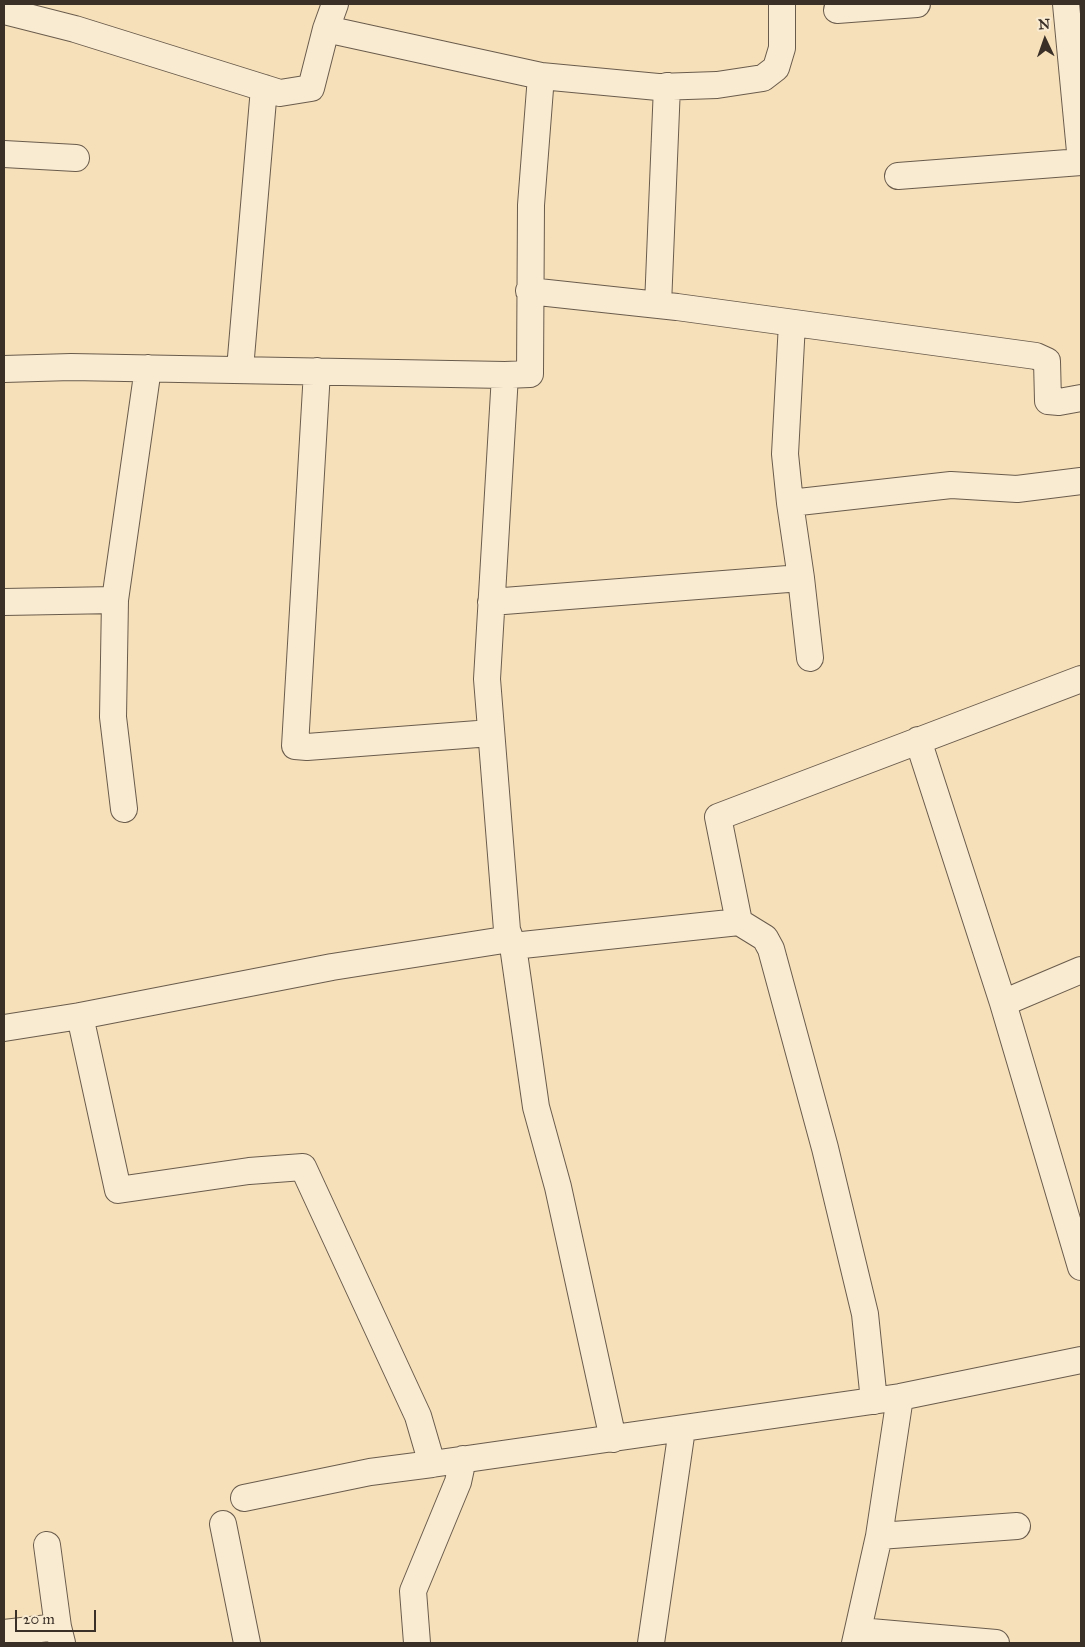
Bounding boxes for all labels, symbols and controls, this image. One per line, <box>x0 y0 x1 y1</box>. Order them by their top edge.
north arrow <box>1020 15 1070 65</box>
text: N <box>1038 16 1051 33</box>
scale bar <box>18 1600 99 1632</box>
text: 20 m <box>23 1610 55 1628</box>

